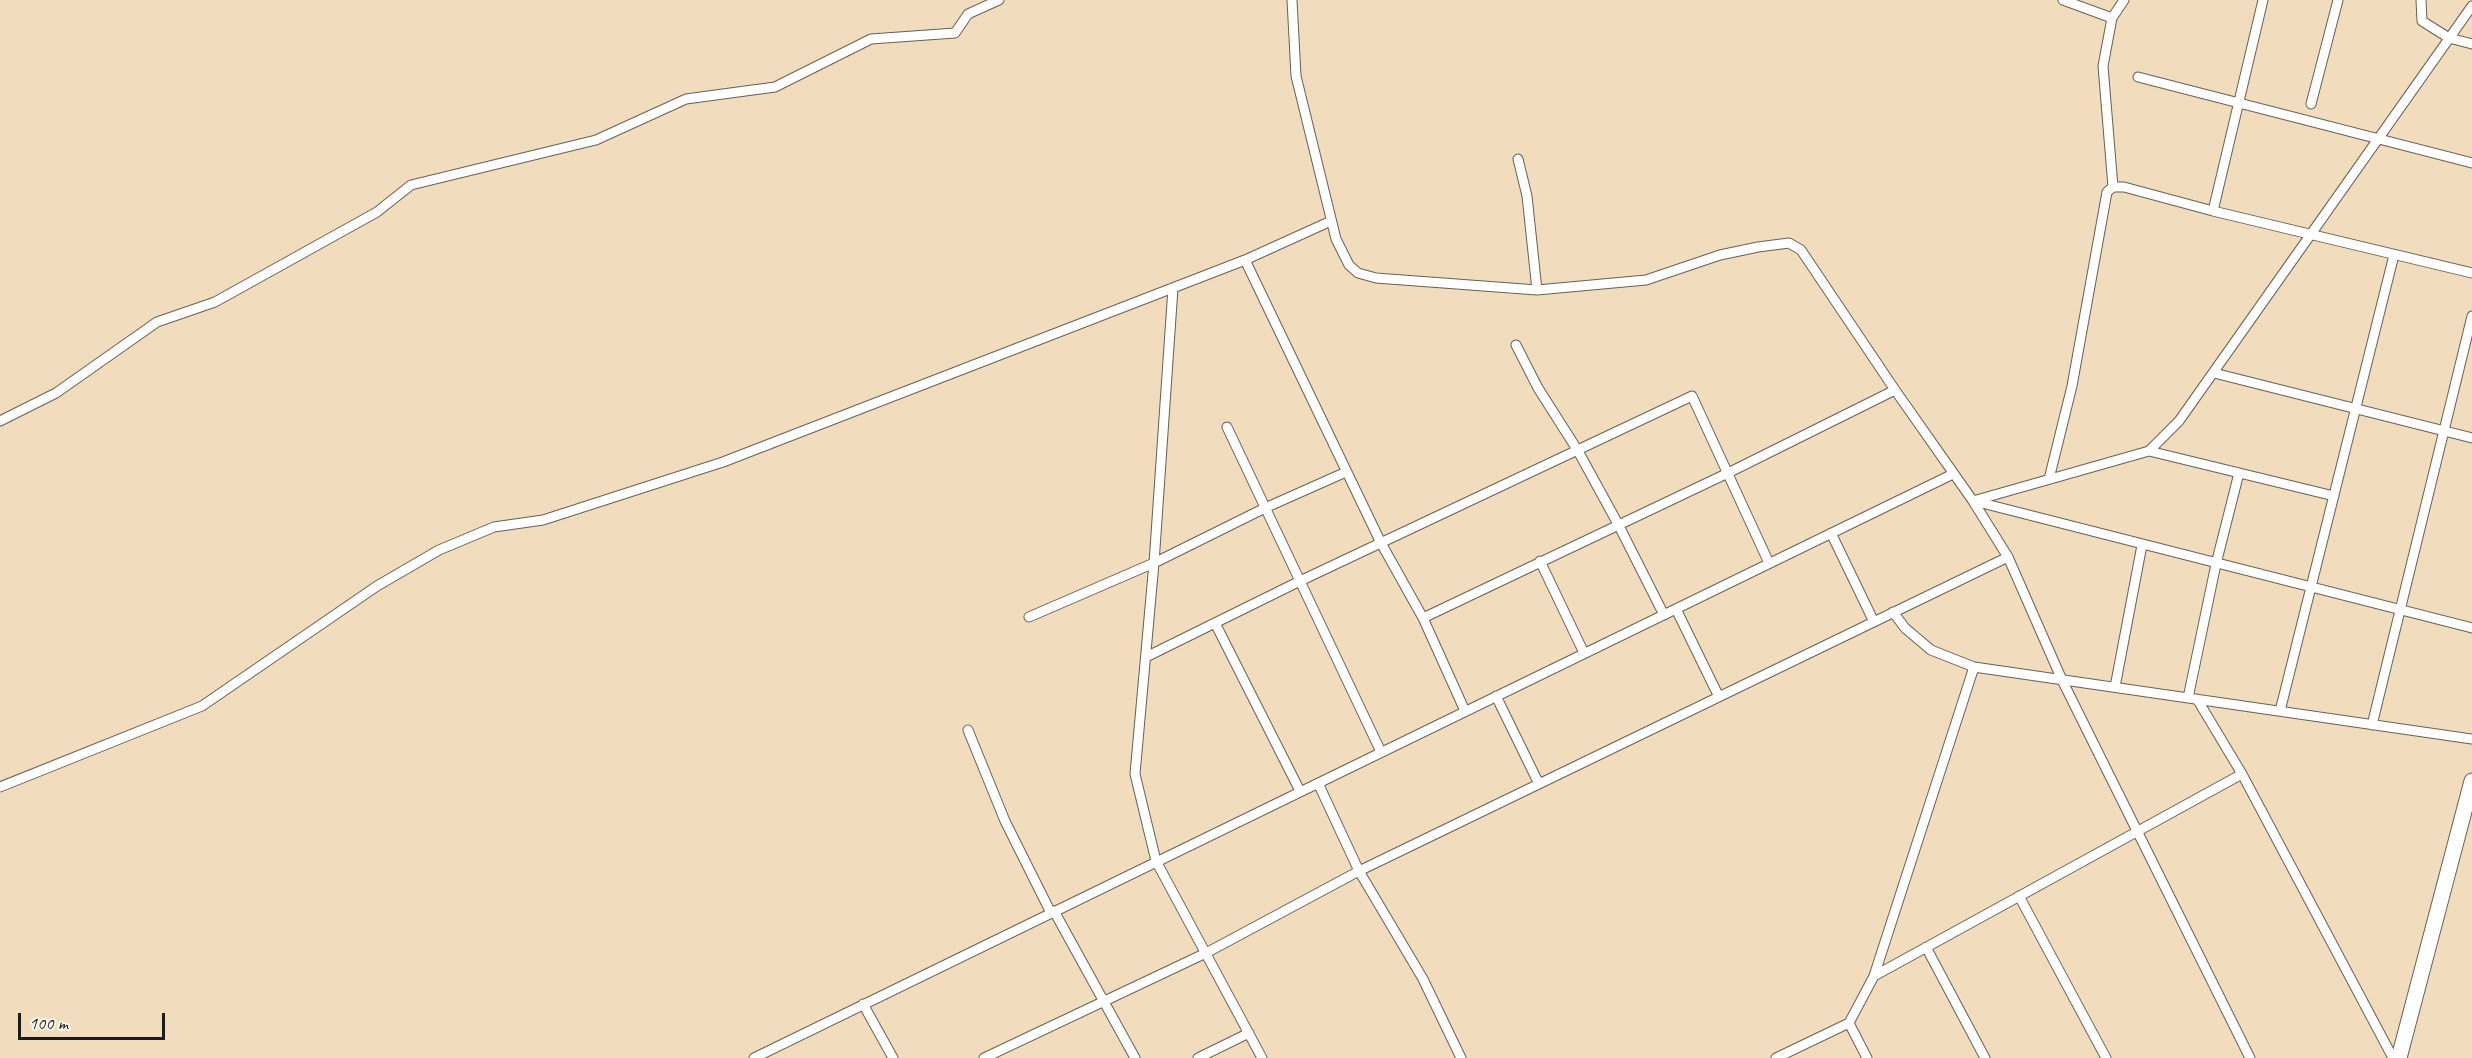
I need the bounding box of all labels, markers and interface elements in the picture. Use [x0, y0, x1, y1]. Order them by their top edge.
scale bar [21, 1001, 168, 1039]
text: 100 m [29, 1012, 68, 1034]

